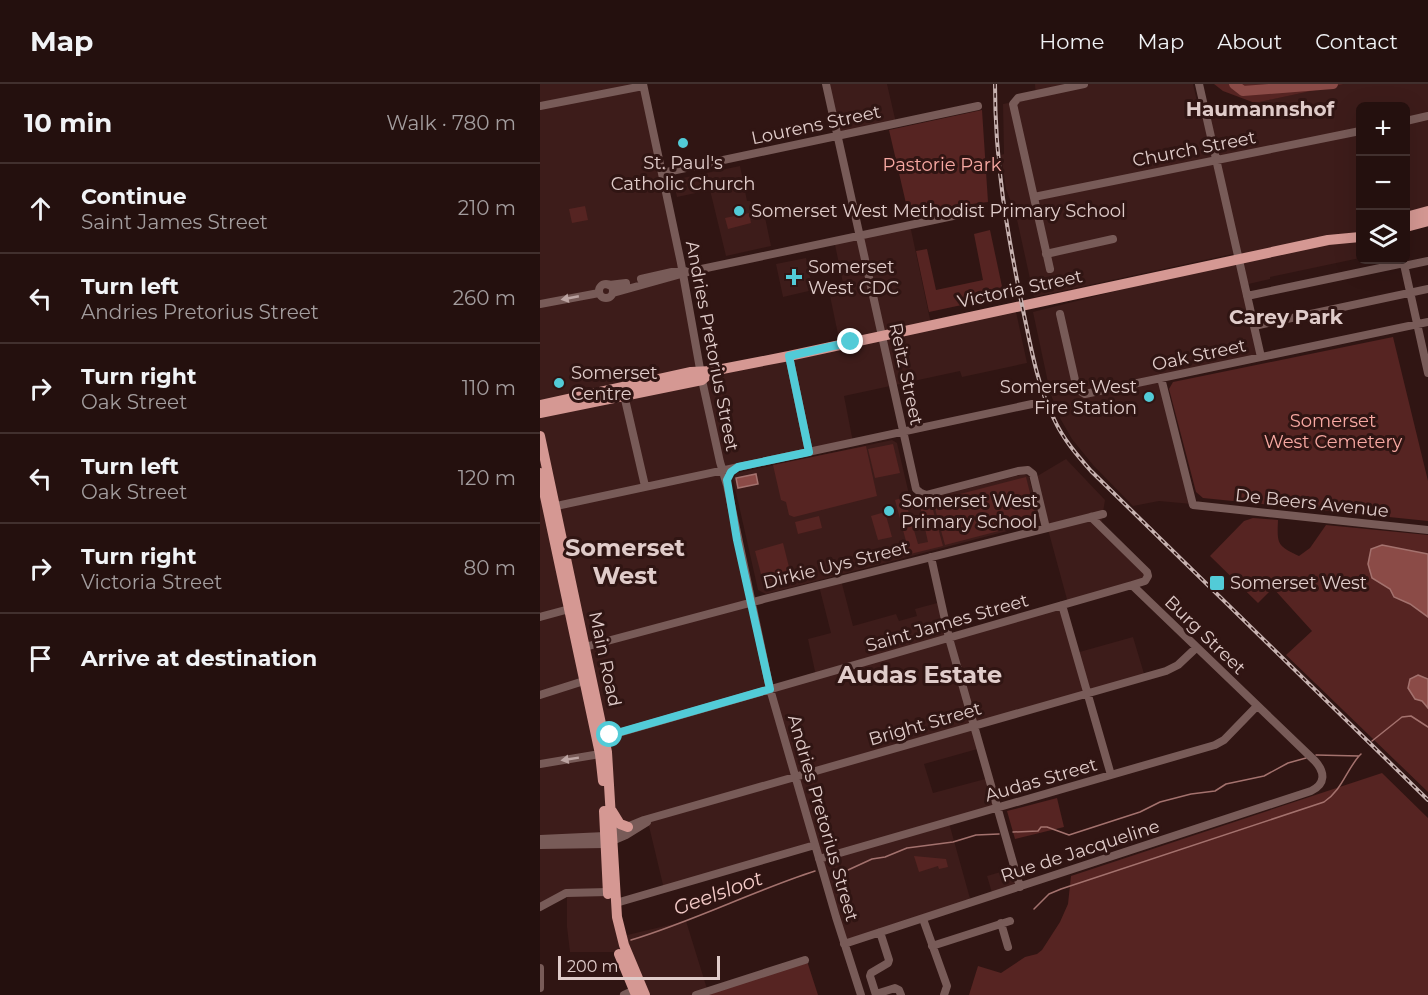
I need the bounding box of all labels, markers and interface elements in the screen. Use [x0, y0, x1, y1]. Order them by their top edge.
text: Map [30, 24, 93, 58]
text: Home [1039, 29, 1104, 54]
text: Map [1137, 29, 1184, 54]
text: About [1217, 29, 1282, 54]
text: Contact [1315, 29, 1398, 54]
district label: Haumannshof [1186, 97, 1336, 121]
street label: Lourens Street [749, 101, 883, 149]
map controls [1356, 102, 1410, 264]
button: + [1356, 102, 1410, 156]
text: 10 min [24, 107, 112, 139]
text: Walk · 780 m [386, 111, 516, 135]
street label: Church Street [1130, 126, 1258, 172]
marker: St. Paul's Catholic Church [676, 136, 690, 150]
place label: St. Paul's Catholic Church [611, 152, 755, 195]
park label: Pastorie Park [883, 154, 1002, 176]
button: − [1356, 156, 1410, 210]
text: Continue [81, 183, 187, 210]
icon: ahead [24, 192, 57, 225]
text: 210 m [458, 196, 516, 220]
place label: Somerset West Methodist Primary School [751, 200, 1126, 222]
marker: Somerset West Methodist Primary School [732, 204, 746, 218]
text: Saint James Street [81, 210, 268, 234]
button: layers [1356, 210, 1410, 264]
street label: Andries Pretorius Street [681, 239, 743, 453]
place label: Somerset West CDC [808, 256, 899, 299]
street label: Victoria Street [955, 265, 1085, 313]
marker: Somerset West CDC [785, 268, 803, 286]
text: Turn left [81, 273, 179, 300]
icon: left [24, 282, 57, 315]
text: 260 m [453, 286, 516, 310]
one-way arrow [560, 294, 579, 303]
text: Andries Pretorius Street [81, 300, 319, 324]
district label: Carey Park [1229, 305, 1344, 329]
street label: Reitz Street [884, 321, 928, 427]
route end [837, 328, 863, 354]
street label: Oak Street [1150, 334, 1248, 376]
place label: Somerset Centre [571, 362, 657, 405]
text: Turn right [81, 363, 196, 390]
icon: right [24, 372, 57, 405]
text: 110 m [462, 376, 516, 400]
marker: Somerset Centre [552, 376, 566, 390]
place label: Somerset West Fire Station [1000, 376, 1137, 419]
text: Oak Street [81, 390, 187, 414]
marker: Somerset West Fire Station [1142, 390, 1156, 404]
park label: Somerset West Cemetery [1264, 410, 1403, 453]
text: Turn left [81, 453, 179, 480]
icon: left [24, 462, 57, 495]
text: 120 m [458, 466, 516, 490]
text: Oak Street [81, 480, 187, 504]
street label: De Beers Avenue [1234, 484, 1390, 522]
place label: Somerset West Primary School [901, 490, 1038, 533]
marker: Somerset West Primary School [882, 504, 896, 518]
district label: Somerset West [565, 533, 686, 590]
street label: Dirkie Uys Street [761, 536, 911, 594]
text: Turn right [81, 543, 196, 570]
icon: right [24, 552, 57, 585]
text: 80 m [464, 556, 516, 580]
text: Victoria Street [81, 570, 222, 594]
place label: Somerset West [1230, 572, 1367, 594]
marker: Somerset West [1208, 574, 1226, 592]
street label: Saint James Street [863, 589, 1031, 657]
street label: Burg Street [1160, 591, 1250, 679]
street label: Main Road [584, 609, 626, 709]
icon: arrive [24, 642, 57, 675]
text: Arrive at destination [81, 645, 317, 672]
district label: Audas Estate [837, 660, 1002, 689]
street label: Bright Street [866, 697, 984, 751]
street label: Andries Pretorius Street [783, 712, 863, 924]
route start [596, 721, 622, 747]
street label: Audas Street [982, 753, 1100, 807]
one-way arrow [560, 755, 579, 764]
street label: Rue de Jacqueline [998, 815, 1162, 887]
water label: Geelsloot [670, 866, 766, 920]
scale bar [558, 953, 720, 980]
text: 200 m [567, 957, 618, 976]

